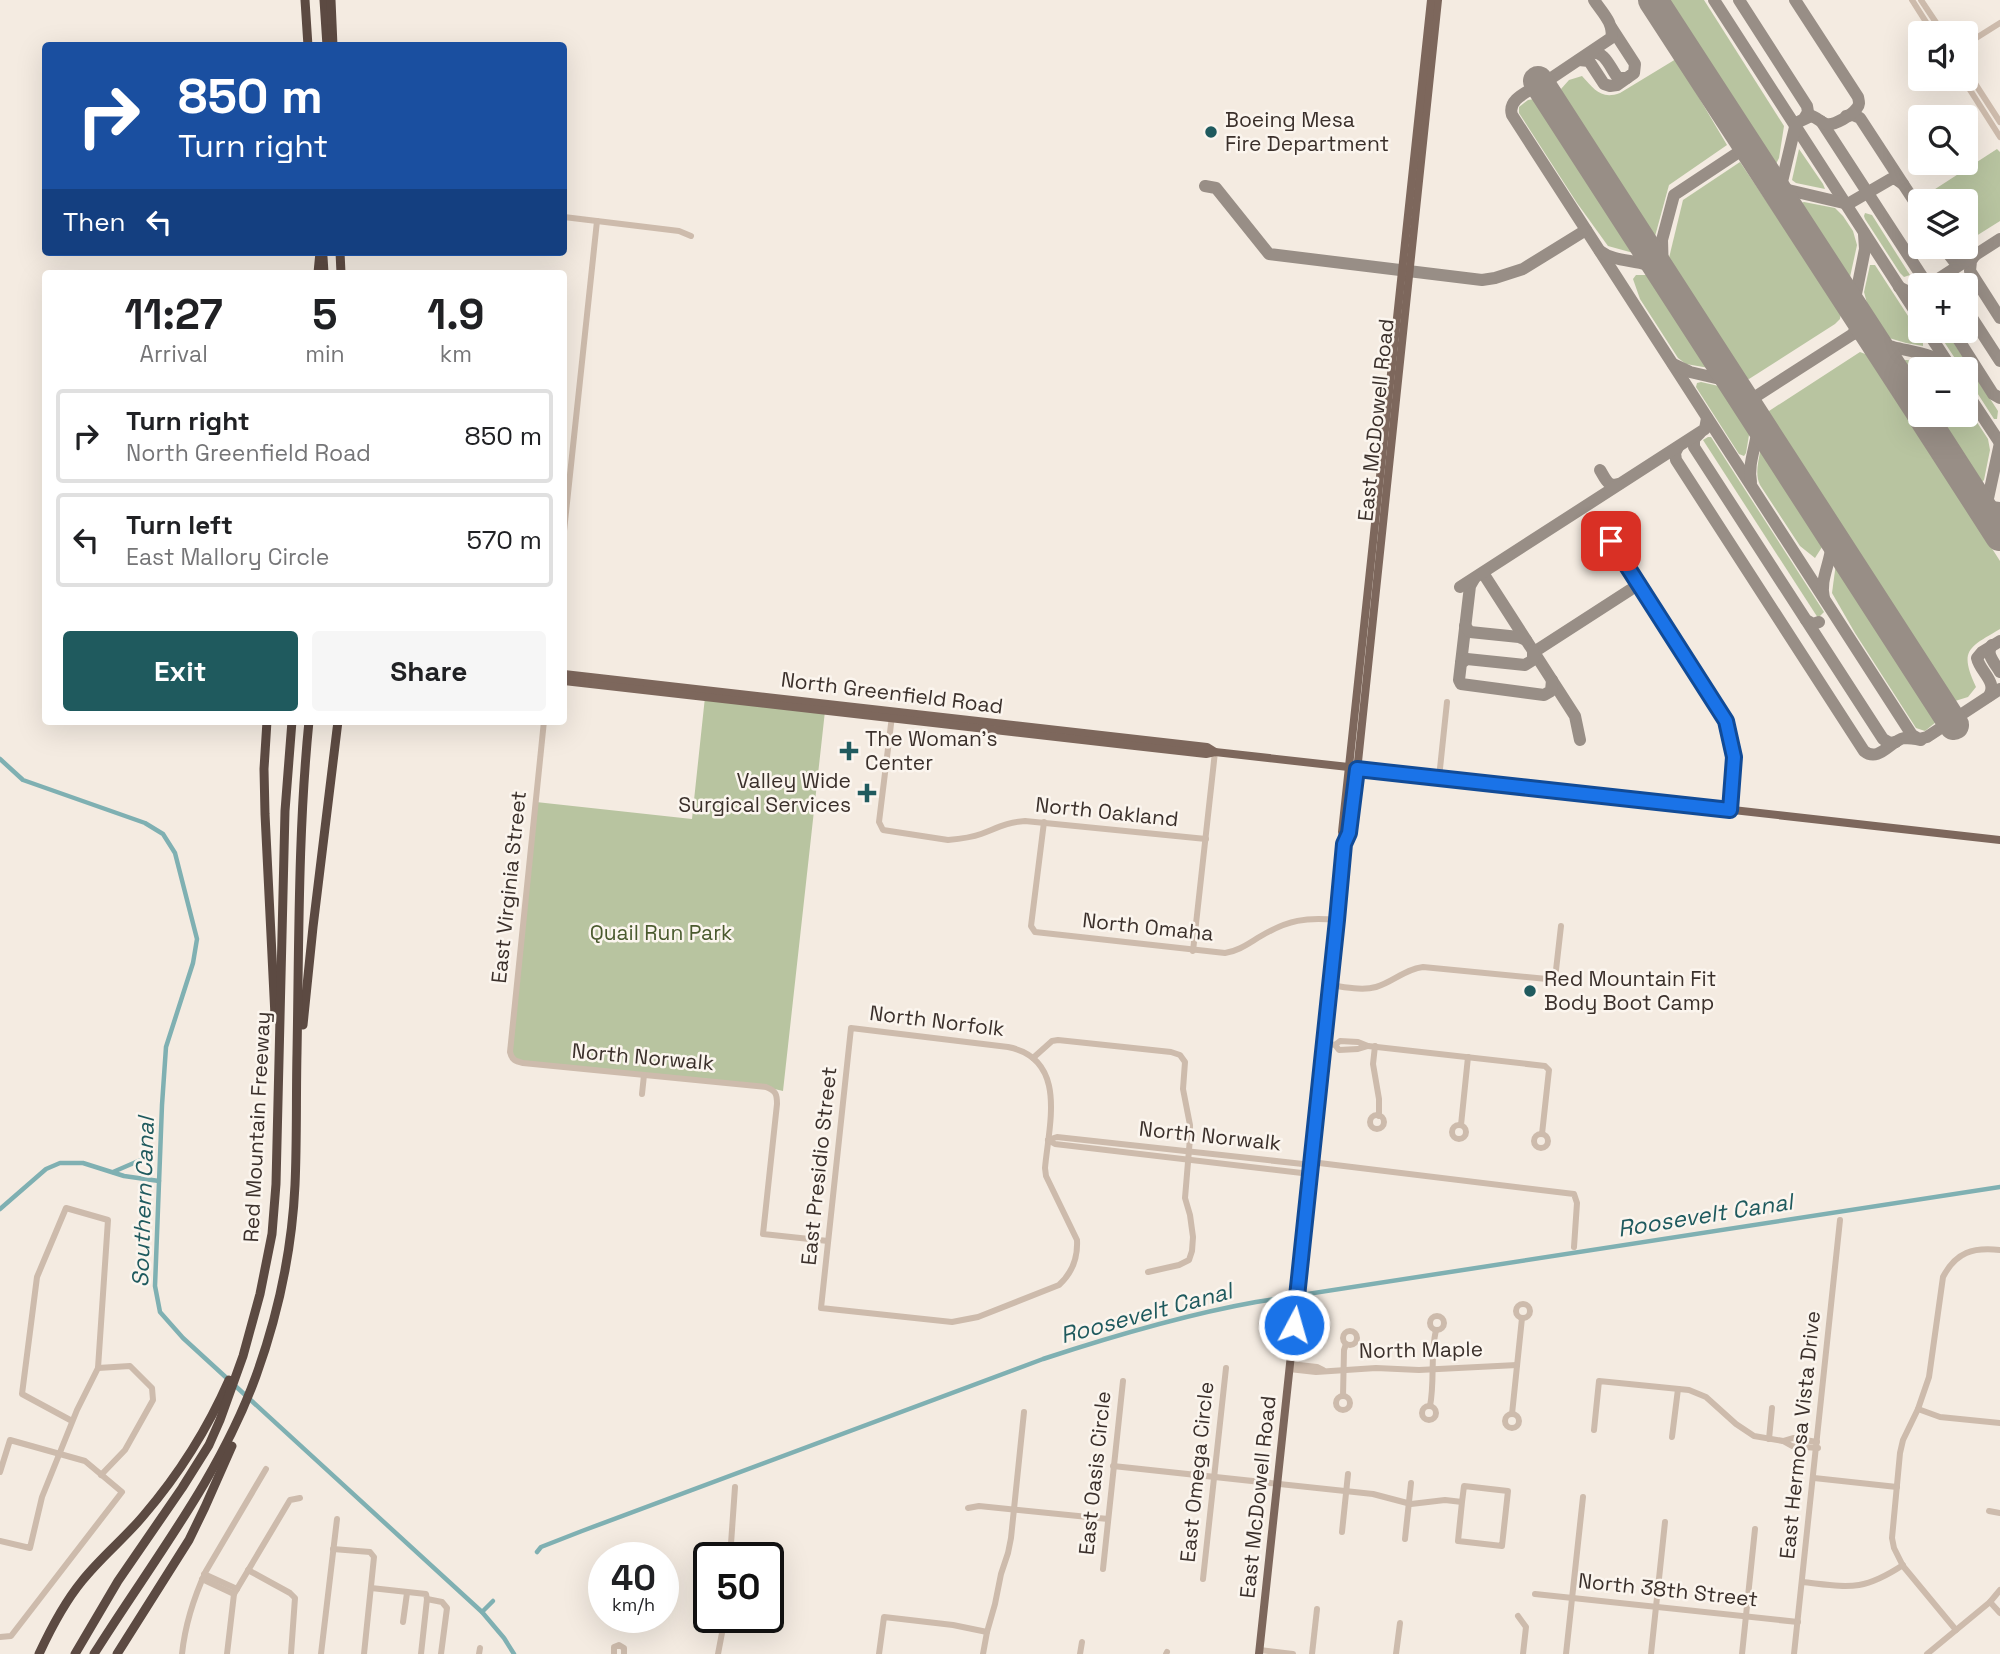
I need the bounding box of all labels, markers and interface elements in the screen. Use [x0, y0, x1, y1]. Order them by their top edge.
map controls [1908, 21, 1978, 427]
button: sound [1908, 21, 1978, 91]
text: 850 m [178, 65, 323, 127]
icon: right [63, 70, 154, 161]
button: search [1908, 105, 1978, 175]
place label: Boeing Mesa Fire Department [1225, 106, 1389, 157]
marker: Boeing Mesa Fire Department [1203, 124, 1219, 140]
text: Turn right [178, 126, 328, 166]
button: layers [1908, 189, 1978, 259]
icon: left [140, 203, 178, 241]
text: Then [63, 205, 126, 239]
button: + [1908, 273, 1978, 343]
text: 11:27 [124, 288, 223, 341]
text: 5 [312, 288, 338, 341]
text: 1.9 [427, 288, 485, 341]
street label: East McDowell Road [1351, 317, 1400, 523]
text: Arrival [139, 339, 208, 369]
text: min [305, 339, 345, 369]
text: km [440, 339, 472, 369]
button: − [1908, 357, 1978, 427]
text: Turn right [126, 404, 250, 438]
icon: right [67, 417, 105, 455]
text: 850 m [465, 419, 542, 453]
text: North Greenfield Road [126, 438, 371, 468]
text: Turn left [126, 508, 233, 542]
pin [1581, 511, 1641, 571]
icon: left [67, 521, 105, 559]
icon: arrive [1592, 522, 1630, 560]
text: 570 m [467, 523, 542, 557]
text: East Mallory Circle [126, 542, 329, 572]
button: Exit [63, 631, 298, 711]
button: Share [312, 631, 546, 711]
street label: North Greenfield Road [779, 665, 1005, 720]
place label: The Woman's Center [865, 725, 998, 776]
marker: The Woman's Center [839, 741, 859, 761]
place label: Valley Wide Surgical Services [678, 767, 851, 818]
marker: Valley Wide Surgical Services [857, 783, 877, 803]
street label: East Virginia Street [485, 789, 532, 985]
street label: North Oakland [1034, 791, 1180, 832]
street label: North Omaha [1081, 906, 1215, 947]
park label: Quail Run Park [590, 919, 732, 946]
place label: Red Mountain Fit Body Boot Camp [1544, 965, 1716, 1016]
marker: Red Mountain Fit Body Boot Camp [1522, 983, 1538, 999]
street label: North Norfolk [868, 999, 1006, 1042]
street label: Red Mountain Freeway [237, 1011, 276, 1243]
street label: North Norwalk [571, 1037, 715, 1076]
street label: East Presidio Street [795, 1065, 842, 1267]
water label: Southern Canal [125, 1114, 161, 1288]
street label: North Norwalk [1138, 1115, 1282, 1156]
water label: Roosevelt Canal [1615, 1186, 1797, 1244]
water label: Roosevelt Canal [1057, 1275, 1238, 1350]
position arrow [1257, 1288, 1331, 1362]
street label: East Hermosa Vista Drive [1773, 1310, 1826, 1560]
street label: North Maple [1359, 1335, 1483, 1364]
street label: East Omega Circle [1174, 1380, 1219, 1564]
street label: East Oasis Circle [1072, 1390, 1117, 1556]
street label: East McDowell Road [1233, 1394, 1282, 1600]
speed limit sign: 50 [693, 1542, 784, 1633]
text: 40 [611, 1556, 656, 1600]
street label: North 38th Street [1577, 1567, 1759, 1612]
text: km/h [612, 1593, 655, 1616]

